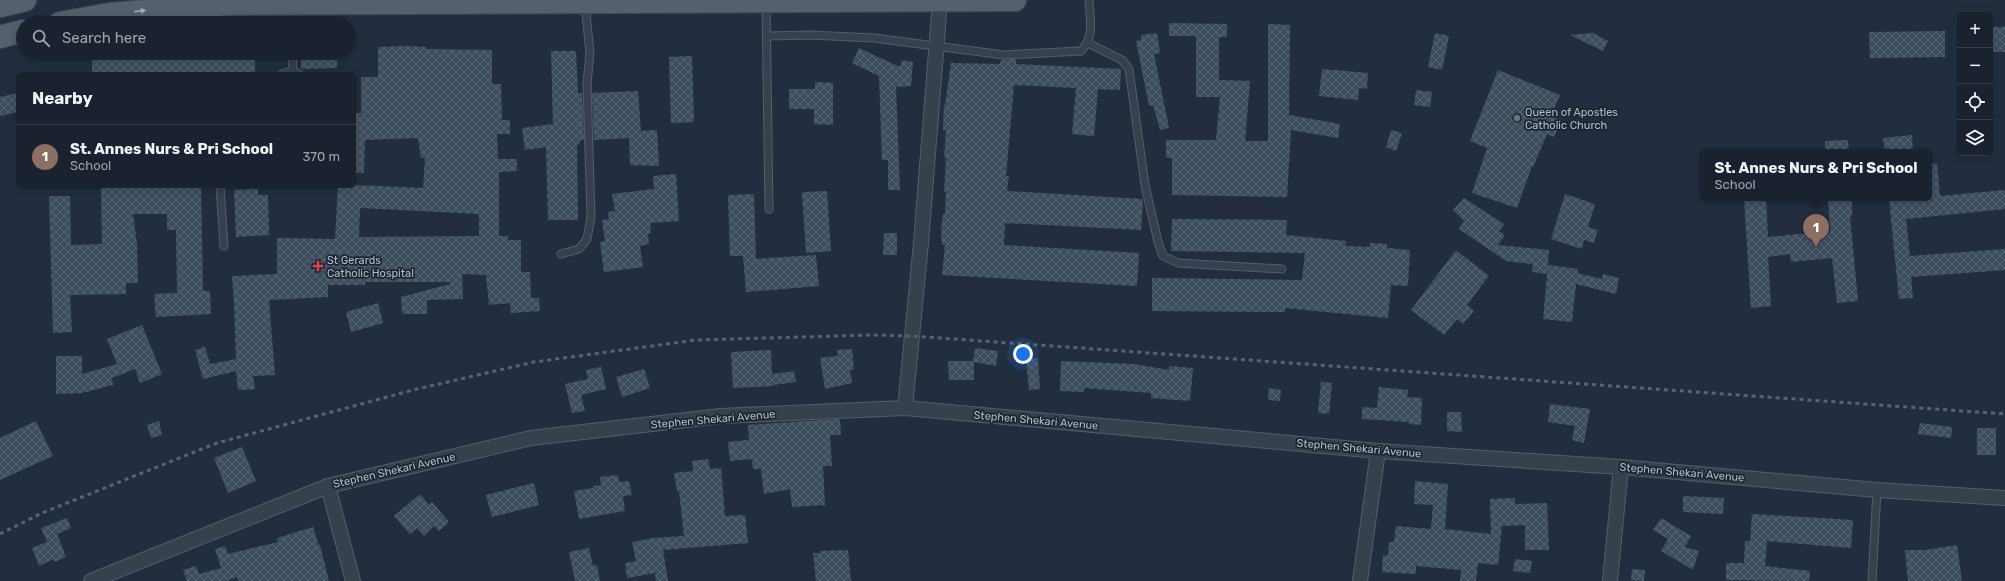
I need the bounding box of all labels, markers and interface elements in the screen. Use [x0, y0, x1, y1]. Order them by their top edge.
one-way arrow [134, 8, 146, 14]
map controls [1957, 12, 1993, 156]
button: + [1957, 12, 1993, 48]
search box [16, 16, 356, 60]
icon: search [30, 27, 52, 49]
text: Search here [62, 29, 146, 47]
button: − [1957, 48, 1993, 84]
button: locate [1957, 84, 1993, 120]
text: Nearby [32, 88, 93, 108]
place label: Queen of Apostles Catholic Church [1525, 106, 1618, 132]
marker: Queen of Apostles Catholic Church [1512, 113, 1522, 123]
button: layers [1957, 120, 1993, 156]
text: St. Annes Nurs & Pri School [70, 140, 273, 158]
text: 1 [42, 149, 48, 164]
text: 370 m [303, 149, 340, 164]
popup [1700, 149, 1932, 201]
text: School [70, 158, 111, 173]
text: St. Annes Nurs & Pri School [1714, 159, 1918, 177]
text: School [1714, 177, 1756, 192]
pin: 1 [1803, 214, 1829, 247]
place label: St Gerards Catholic Hospital [327, 254, 414, 280]
marker: St Gerards Catholic Hospital [312, 260, 324, 272]
your location [1013, 344, 1033, 364]
street label: Stephen Shekari Avenue [650, 408, 776, 431]
street label: Stephen Shekari Avenue [973, 409, 1099, 432]
street label: Stephen Shekari Avenue [1296, 437, 1422, 460]
street label: Stephen Shekari Avenue [332, 450, 457, 491]
street label: Stephen Shekari Avenue [1619, 461, 1745, 484]

